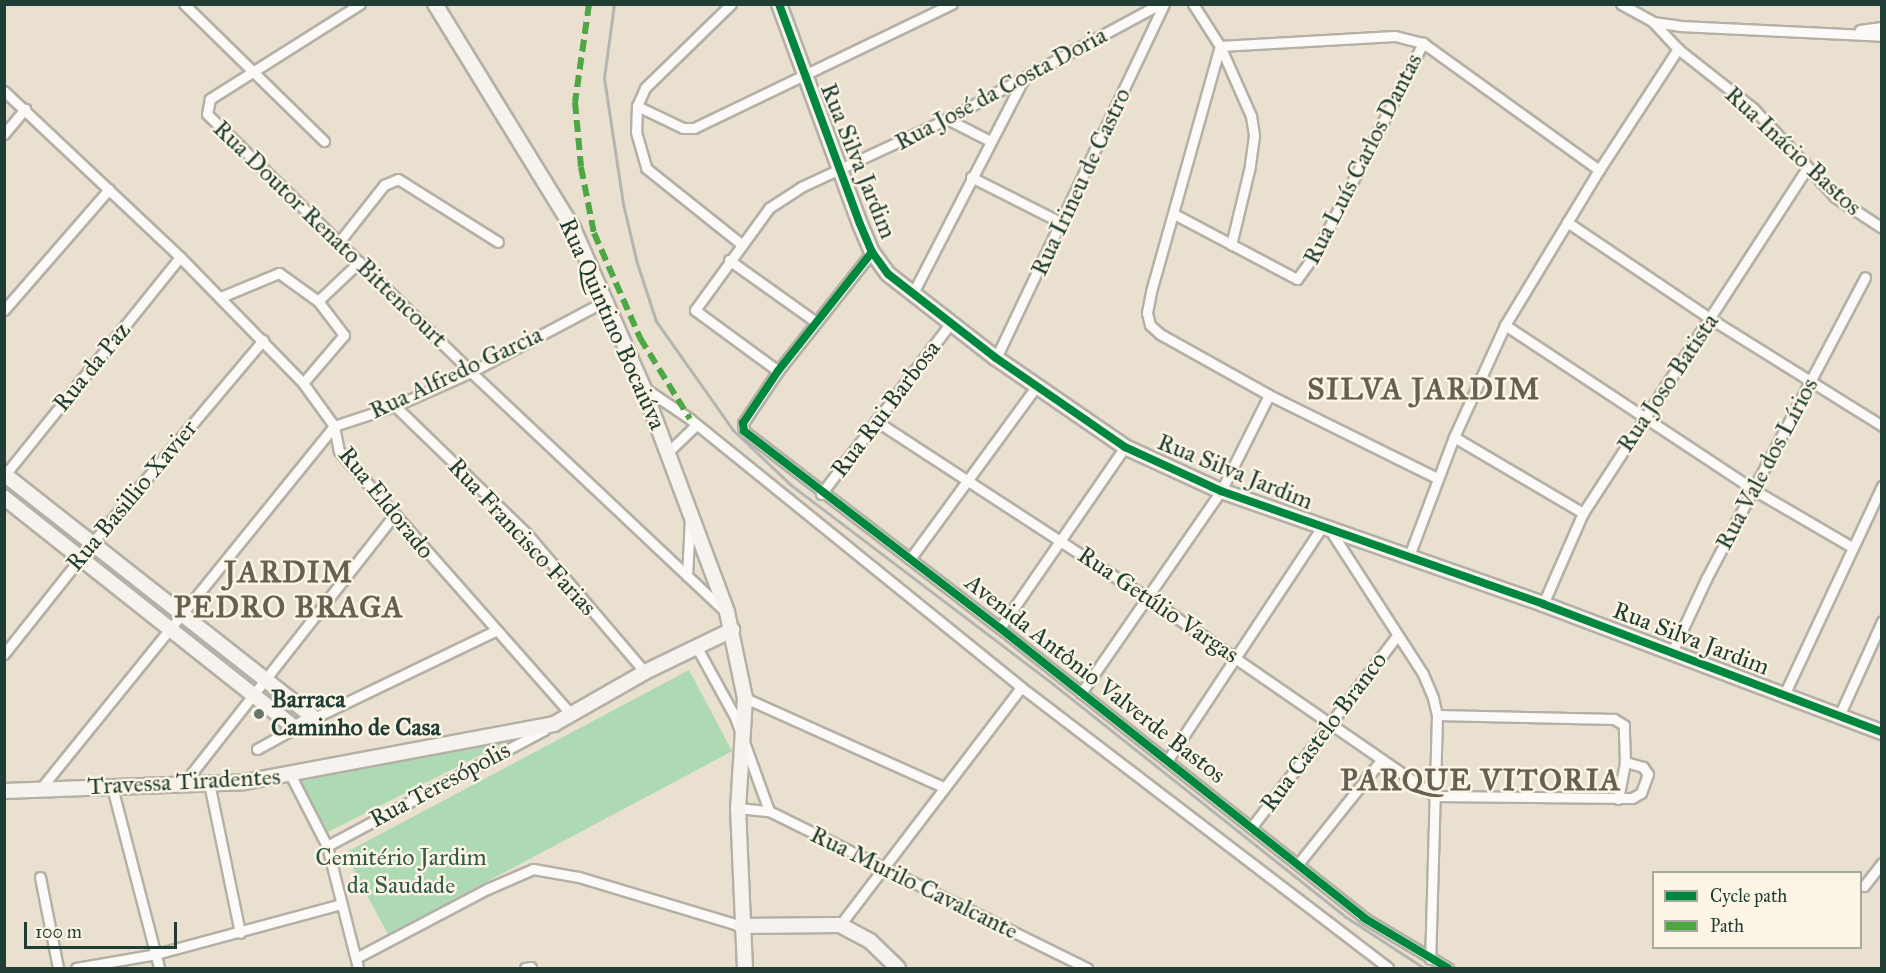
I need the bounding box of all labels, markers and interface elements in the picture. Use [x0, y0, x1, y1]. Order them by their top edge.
street label: Rua José da Costa Doria [890, 21, 1112, 157]
street label: Rua Luís Carlos Dantas [1297, 49, 1429, 269]
street label: Rua Silva Jardim [814, 79, 902, 243]
street label: Rua Inácio Bastos [1719, 80, 1867, 222]
street label: Rua Irineu de Castro [1025, 84, 1137, 280]
street label: Rua Doutor Renato Bittencourt [207, 114, 453, 354]
street label: Rua Quintino Bocaiúva [552, 214, 672, 434]
street label: Rua Joso Batista [1611, 308, 1725, 458]
street label: Rua da Paz [47, 316, 137, 418]
street label: Rua Alfredo Garcia [365, 320, 547, 426]
street label: Rua Rui Barbosa [825, 335, 947, 483]
district label: SILVA JARDIM [1307, 371, 1541, 407]
street label: Rua Vale dos Lírios [1710, 373, 1824, 555]
street label: Rua Basillio Xavier [60, 415, 204, 577]
street label: Rua Silva Jardim [1153, 428, 1317, 516]
street label: Rua Eldorado [332, 441, 440, 565]
street label: Rua Francisco Farias [442, 452, 602, 622]
street label: Rua Getúlio Vargas [1072, 540, 1244, 670]
district label: JARDIM PEDRO BRAGA [174, 554, 404, 624]
street label: Avenida Antônio Valverde Bastos [959, 568, 1231, 790]
street label: Rua Silva Jardim [1609, 596, 1773, 682]
street label: Rua Castelo Branco [1255, 646, 1393, 818]
place label: Barraca Caminho de Casa [271, 686, 441, 742]
marker: Barraca Caminho de Casa [252, 707, 266, 721]
street label: Rua Teresópolis [365, 736, 515, 834]
district label: PARQUE VITORIA [1340, 762, 1622, 798]
street label: Travessa Tiradentes [87, 763, 281, 801]
street label: Rua Murilo Cavalcante [805, 820, 1023, 946]
park label: Cemitério Jardim da Saudade [315, 844, 487, 900]
legend [1652, 871, 1862, 949]
text: Cycle path [1710, 885, 1787, 907]
scale bar [27, 910, 180, 948]
text: Path [1710, 915, 1744, 937]
text: 100 m [35, 921, 82, 943]

